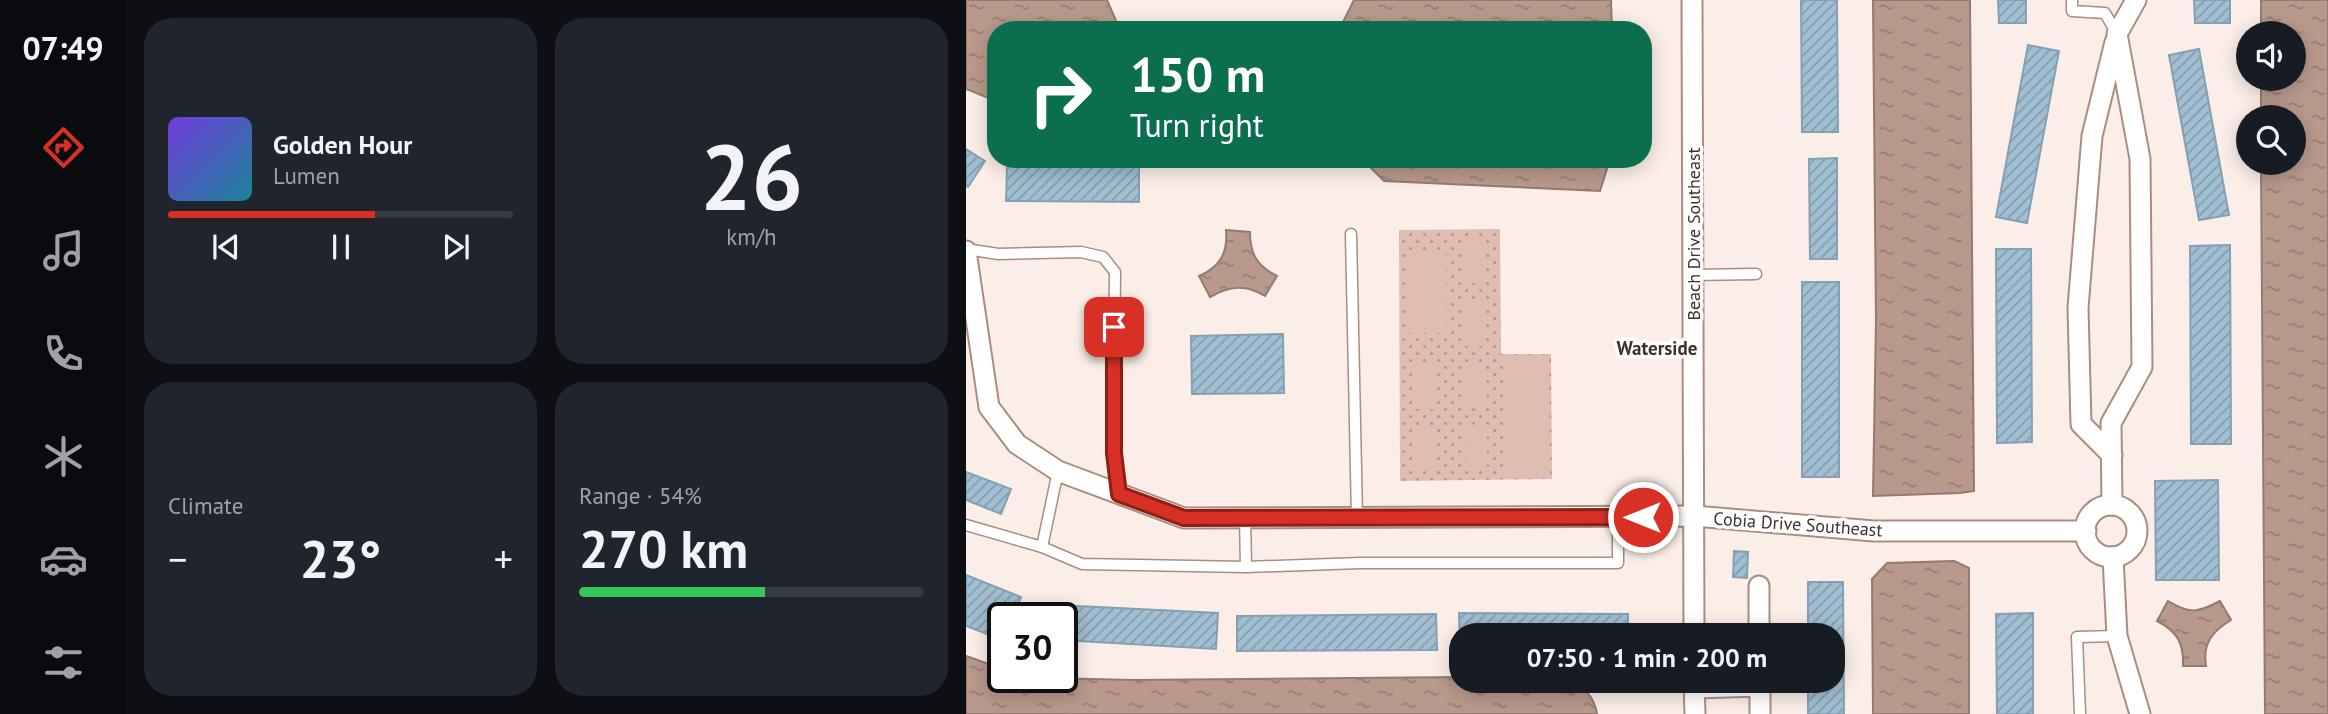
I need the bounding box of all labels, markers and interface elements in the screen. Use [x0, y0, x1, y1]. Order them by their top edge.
map controls [2236, 21, 2306, 175]
button: sound [2236, 21, 2306, 91]
text: 07:49 [22, 27, 104, 69]
text: 150 m [1130, 42, 1265, 106]
icon: right [1015, 49, 1106, 140]
text: Turn right [1130, 104, 1264, 146]
button: search [2236, 105, 2306, 175]
text: 26 [700, 117, 803, 235]
icon: directions [39, 123, 88, 172]
text: Golden Hour [273, 128, 412, 161]
street label: Beach Drive Southeast [1682, 147, 1705, 321]
text: Lumen [273, 161, 340, 190]
text: km/h [726, 222, 777, 251]
icon: music [39, 226, 88, 275]
icon: previous [207, 228, 245, 266]
icon: pause [322, 228, 360, 266]
icon: next [437, 228, 475, 266]
pin [1084, 297, 1144, 357]
icon: arrive [1095, 308, 1133, 346]
icon: phone [39, 329, 88, 378]
district label: Waterside [1617, 336, 1697, 360]
icon: climate [39, 432, 88, 481]
position arrow [1606, 480, 1680, 554]
text: Range · 54% [579, 481, 702, 510]
text: Climate [168, 491, 243, 520]
street label: Cobia Drive Southeast [1713, 507, 1883, 541]
text: 270 km [579, 515, 748, 582]
text: 23° [300, 525, 381, 592]
text: − [168, 534, 187, 583]
text: + [494, 534, 513, 583]
icon: car [39, 535, 88, 584]
speed limit sign: 30 [987, 602, 1078, 693]
icon: filters [39, 638, 88, 687]
text: 07:50 · 1 min · 200 m [1527, 641, 1767, 674]

